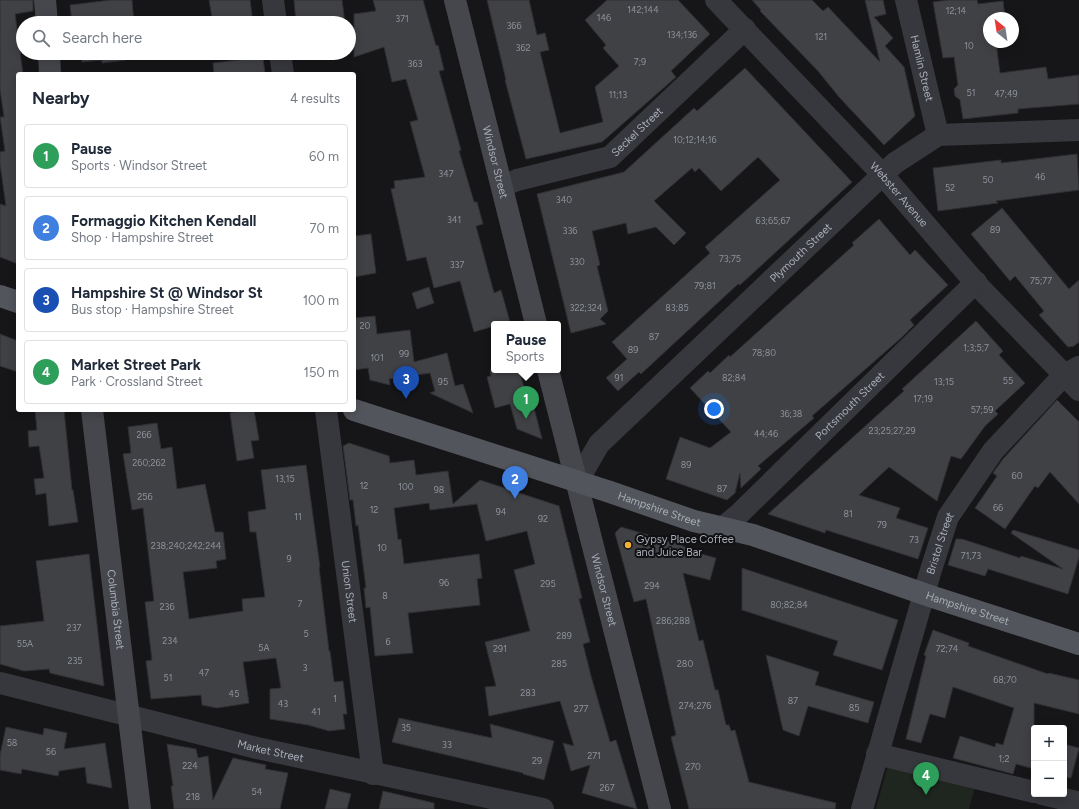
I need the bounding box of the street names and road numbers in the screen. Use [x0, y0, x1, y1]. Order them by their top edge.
street label: Hamlin Street [907, 34, 936, 103]
street label: Seckel Street [609, 105, 666, 159]
street label: Windsor Street [480, 124, 510, 200]
street label: Webster Avenue [867, 160, 930, 230]
street label: Plymouth Street [767, 221, 835, 285]
street label: Portsmouth Street [813, 369, 887, 443]
street label: Hampshire Street [616, 489, 702, 529]
street label: Bristol Street [924, 510, 957, 576]
street label: Windsor Street [588, 552, 619, 628]
street label: Union Street [338, 560, 359, 623]
street label: Columbia Street [104, 569, 127, 650]
street label: Hampshire Street [924, 589, 1011, 628]
street label: Market Street [236, 737, 305, 765]

